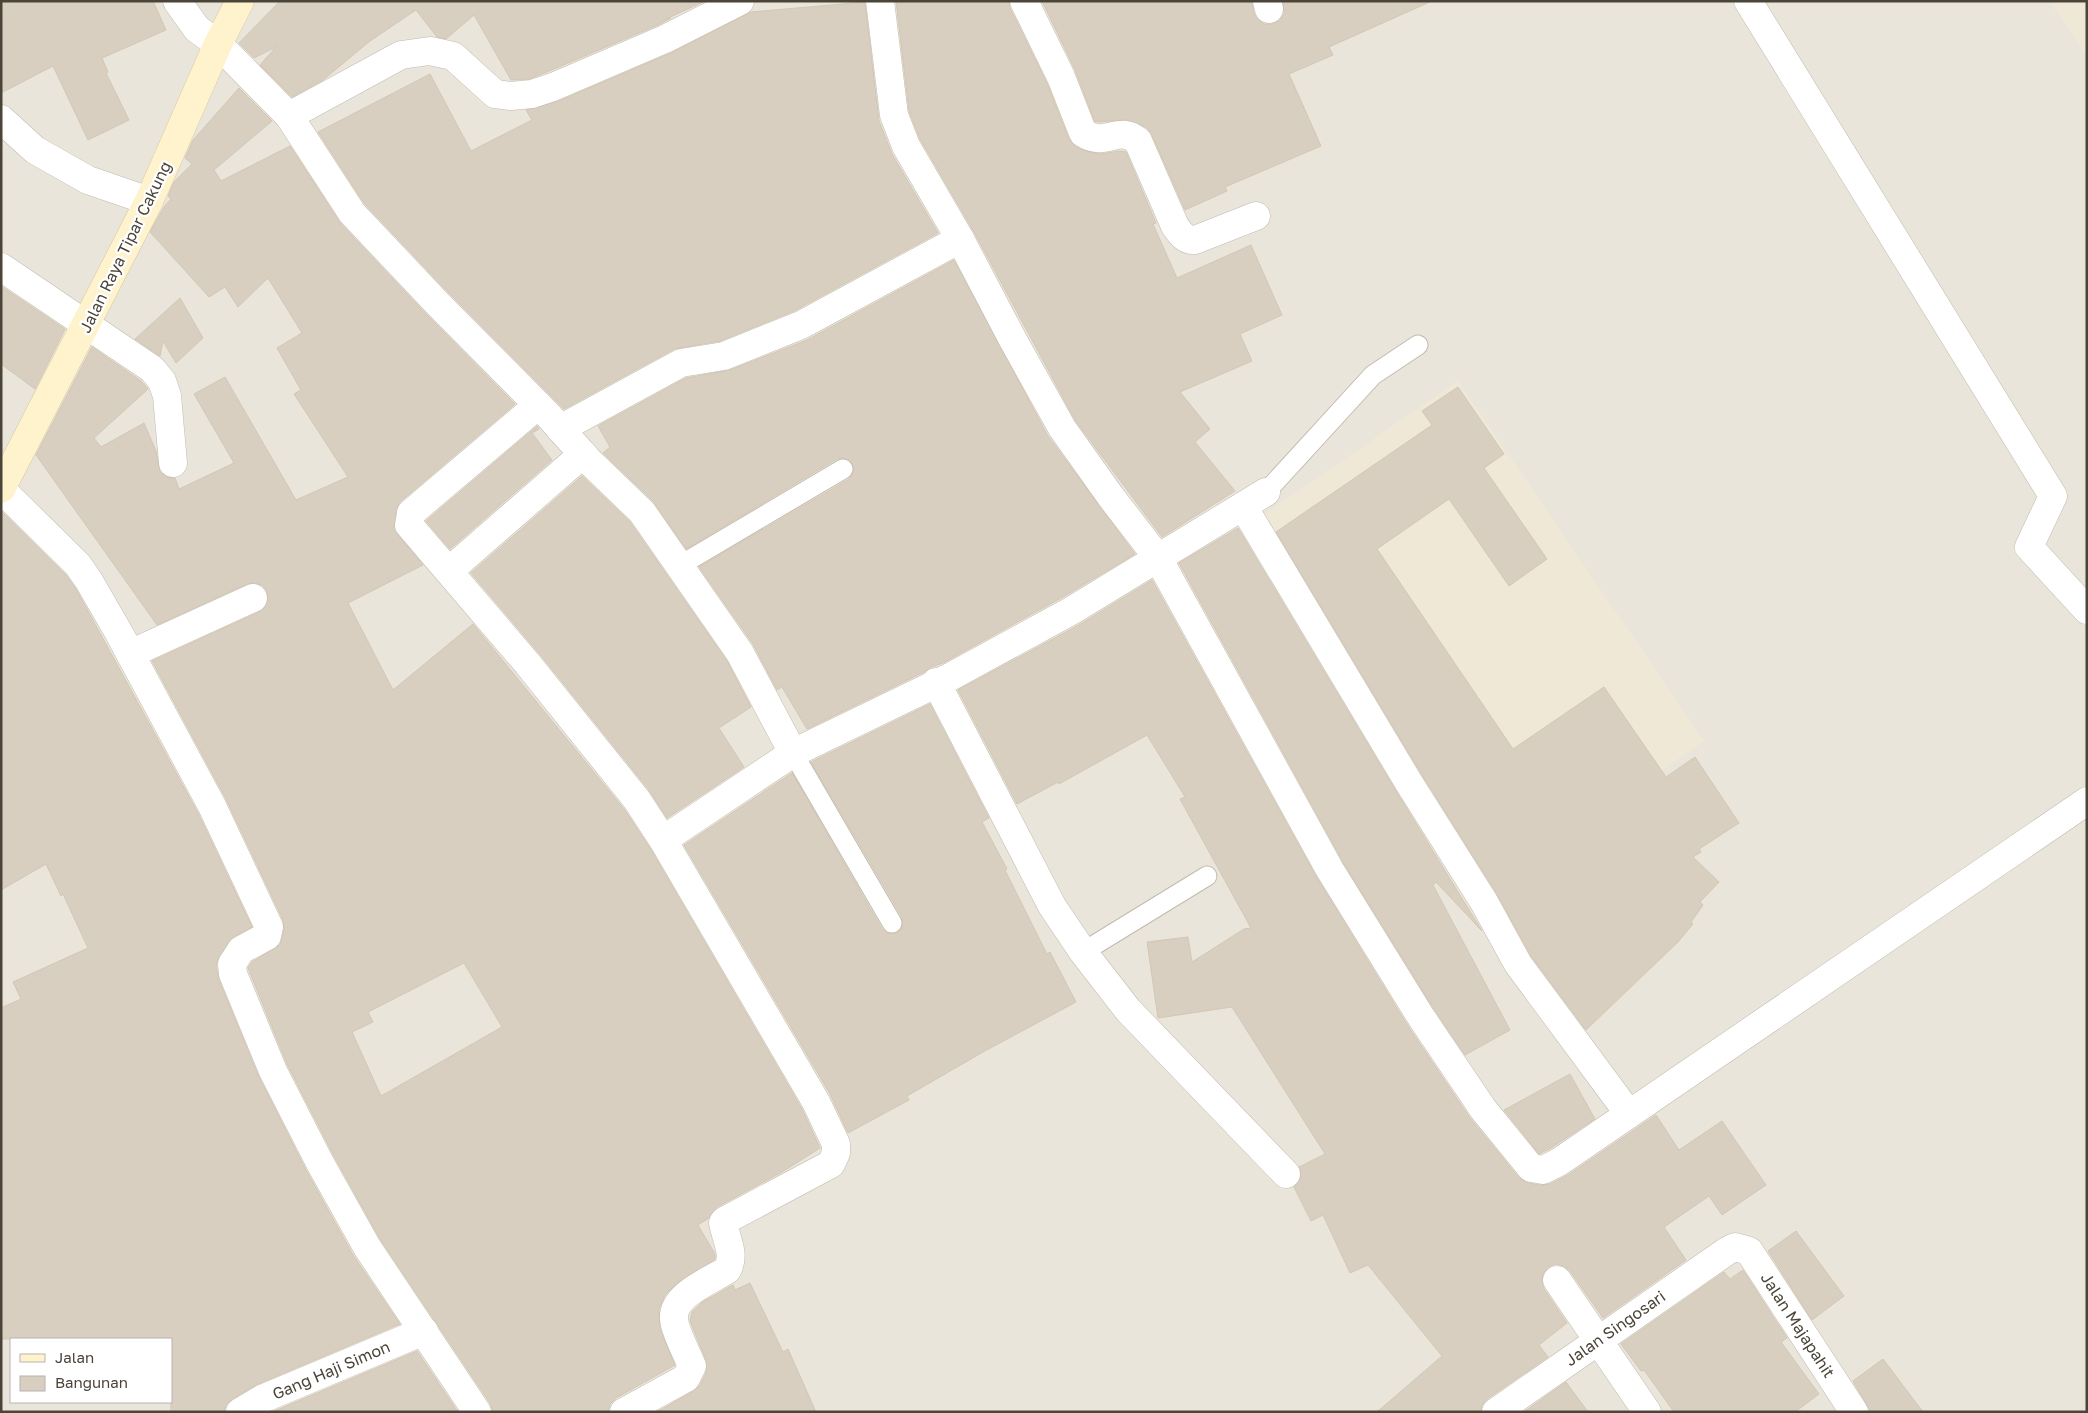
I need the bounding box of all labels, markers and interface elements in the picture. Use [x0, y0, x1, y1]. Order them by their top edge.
street label: Jalan Raya Tipar Cakung [75, 158, 175, 336]
street label: Jalan Majapahit [1757, 1269, 1839, 1381]
street label: Jalan Singosari [1561, 1286, 1669, 1370]
street label: Gang Haji Simon [269, 1336, 393, 1404]
legend [10, 1338, 172, 1403]
text: Jalan [55, 1348, 94, 1366]
text: Bangunan [55, 1373, 128, 1391]

